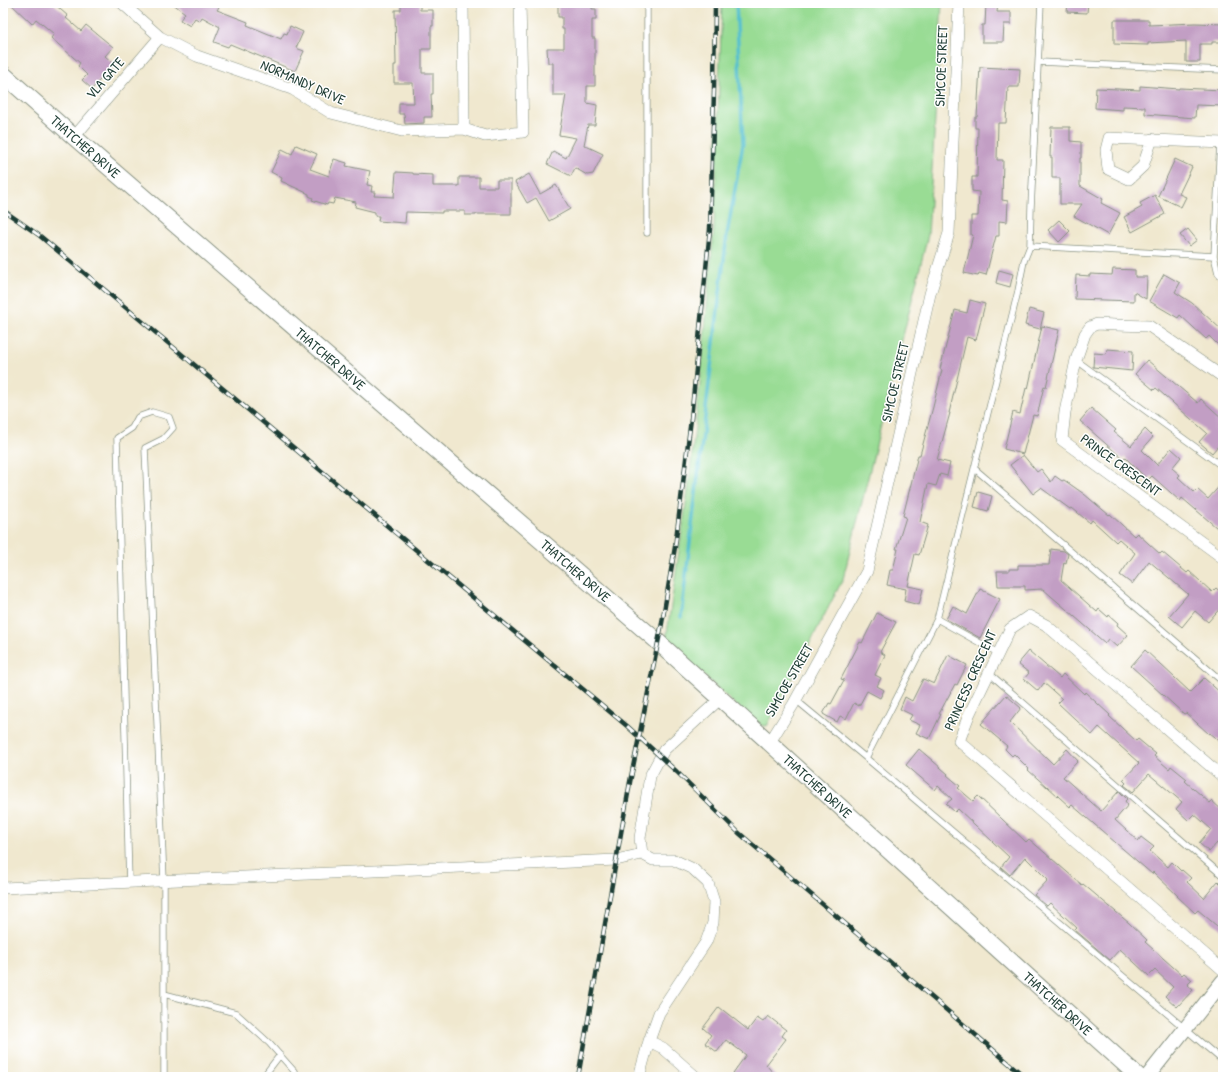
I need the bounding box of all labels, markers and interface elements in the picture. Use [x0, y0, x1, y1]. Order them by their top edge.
street label: SIMCOE STREET [930, 25, 951, 107]
street label: VLA GATE [81, 53, 128, 103]
street label: NORMANDY DRIVE [258, 54, 348, 109]
street label: THATCHER DRIVE [47, 111, 125, 182]
street label: THATCHER DRIVE [292, 323, 370, 394]
street label: SIMCOE STREET [876, 340, 913, 424]
street label: PRINCE CRESCENT [1077, 429, 1166, 501]
street label: THATCHER DRIVE [537, 535, 615, 606]
street label: PRINCESS CRESCENT [939, 626, 1000, 733]
street label: SIMCOE STREET [760, 639, 817, 720]
street label: THATCHER DRIVE [779, 750, 856, 822]
street label: THATCHER DRIVE [1019, 967, 1097, 1039]

